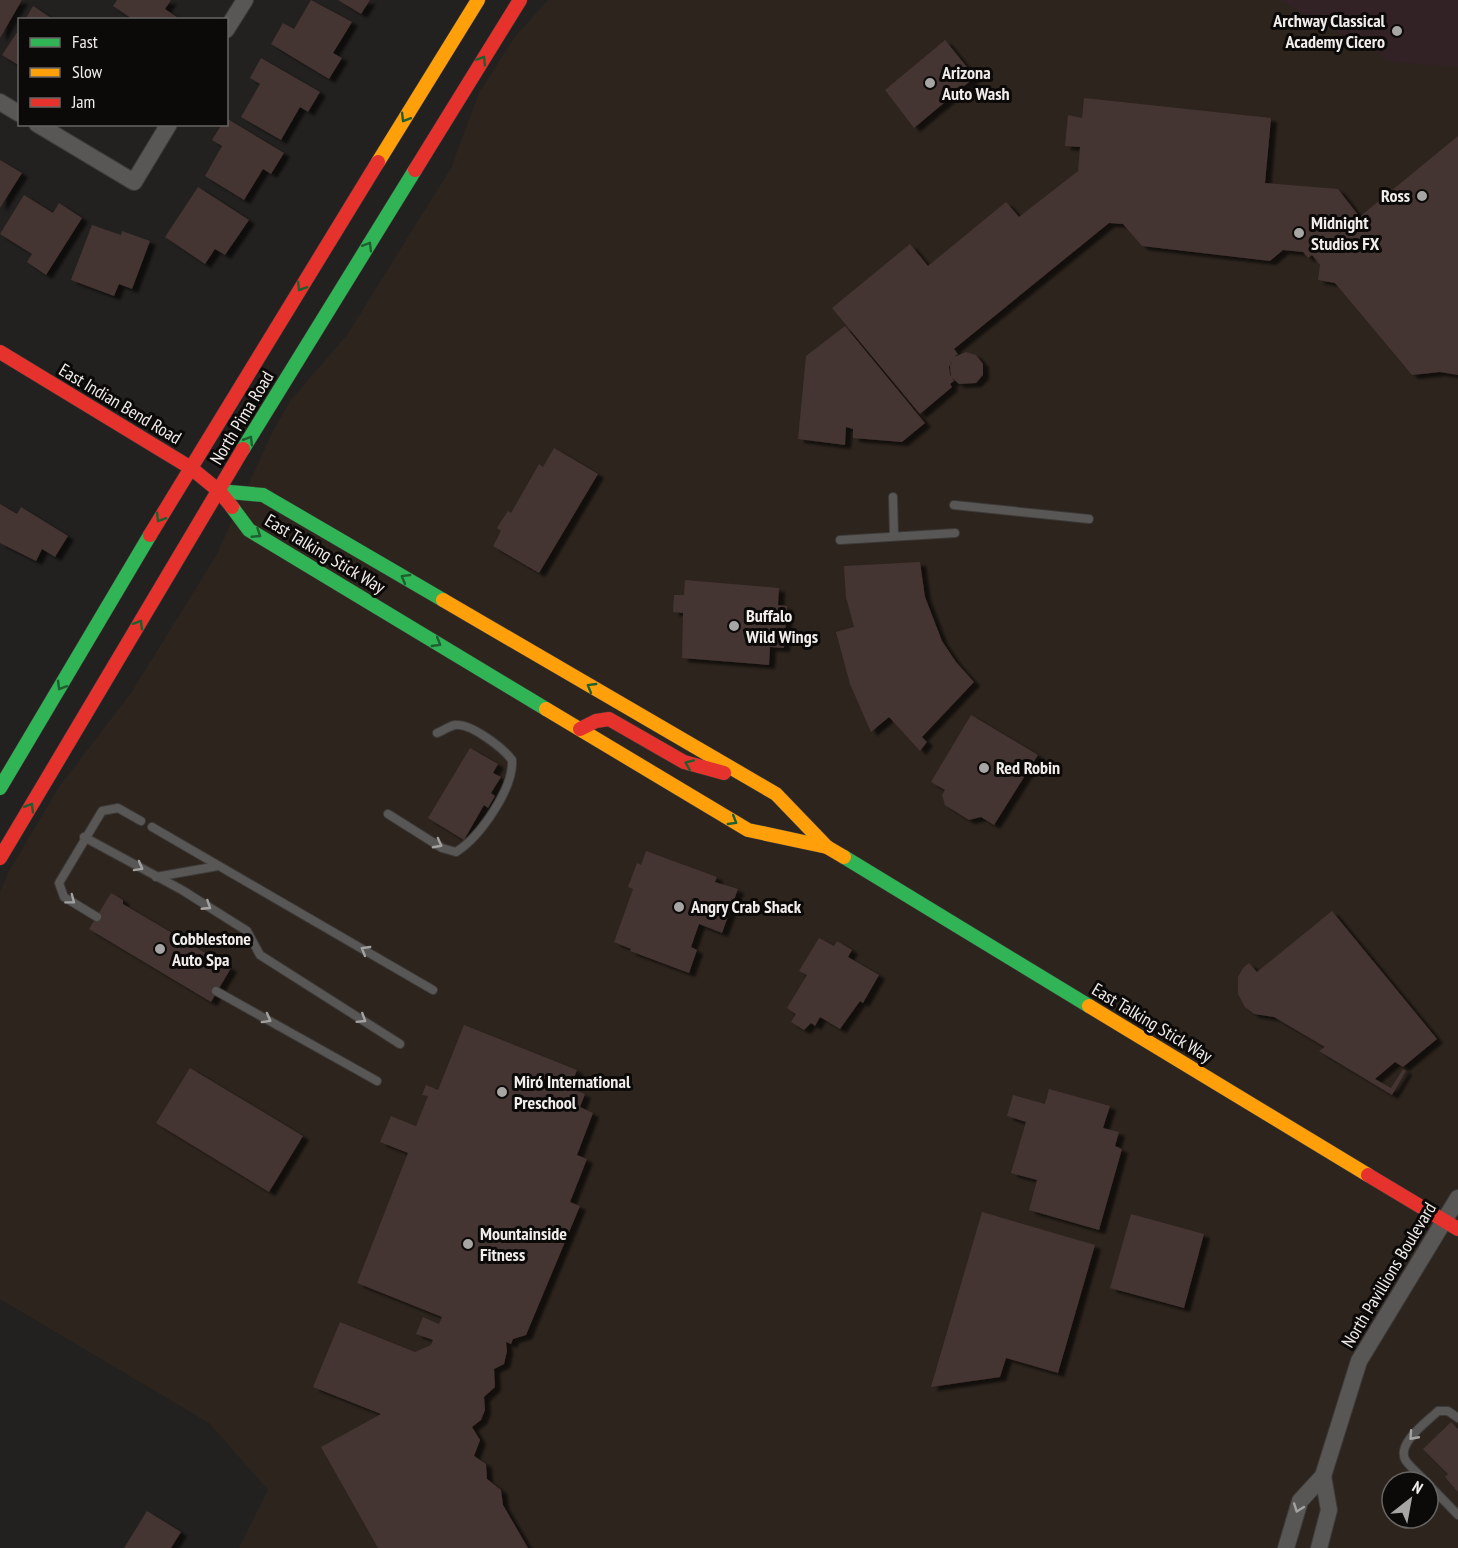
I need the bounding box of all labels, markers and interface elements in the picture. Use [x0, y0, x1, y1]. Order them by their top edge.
place label: Archway Classical Academy Cicero [1272, 9, 1386, 53]
legend [18, 18, 228, 126]
marker: Archway Classical Academy Cicero [1390, 24, 1404, 38]
text: Fast [72, 30, 98, 53]
one-way arrow [475, 56, 487, 66]
text: Slow [72, 60, 103, 83]
place label: Arizona Auto Wash [941, 61, 1010, 105]
marker: Arizona Auto Wash [923, 76, 937, 90]
text: Jam [71, 90, 95, 113]
one-way arrow [401, 112, 413, 122]
place label: Ross [1381, 184, 1410, 207]
marker: Ross [1415, 189, 1429, 203]
place label: Midnight Studios FX [1311, 211, 1380, 255]
marker: Midnight Studios FX [1292, 226, 1306, 240]
one-way arrow [361, 242, 372, 253]
one-way arrow [298, 281, 309, 292]
street label: East Indian Bend Road [55, 358, 186, 449]
street label: North Pima Road [205, 367, 278, 469]
one-way arrow [242, 436, 253, 446]
street label: East Talking Stick Way [261, 509, 390, 599]
one-way arrow [156, 512, 168, 522]
one-way arrow [250, 527, 261, 538]
one-way arrow [401, 574, 411, 585]
place label: Buffalo Wild Wings [745, 604, 818, 648]
marker: Buffalo Wild Wings [727, 619, 741, 633]
one-way arrow [132, 620, 144, 630]
one-way arrow [431, 636, 441, 648]
one-way arrow [56, 680, 68, 690]
one-way arrow [587, 683, 598, 694]
place label: Red Robin [996, 756, 1060, 779]
one-way arrow [684, 759, 695, 771]
marker: Red Robin [977, 761, 991, 775]
one-way arrow [23, 803, 34, 813]
one-way arrow [727, 814, 737, 826]
one-way arrow [432, 837, 442, 848]
one-way arrow [132, 860, 143, 871]
one-way arrow [64, 893, 75, 904]
place label: Angry Crab Shack [690, 895, 802, 918]
one-way arrow [201, 898, 211, 910]
marker: Angry Crab Shack [672, 900, 686, 914]
place label: Cobblestone Auto Spa [171, 927, 251, 971]
marker: Cobblestone Auto Spa [153, 942, 167, 956]
one-way arrow [361, 946, 371, 958]
street label: East Talking Stick Way [1088, 978, 1217, 1068]
one-way arrow [261, 1012, 271, 1024]
one-way arrow [356, 1012, 366, 1024]
place label: Miró International Preschool [514, 1070, 631, 1114]
marker: Miró International Preschool [495, 1085, 509, 1099]
street label: North Pavillions Boulevard [1336, 1198, 1441, 1352]
place label: Mountainside Fitness [480, 1222, 567, 1266]
marker: Mountainside Fitness [461, 1237, 475, 1251]
one-way arrow [1409, 1430, 1420, 1440]
north arrow [1380, 1470, 1440, 1530]
text: N [1409, 1476, 1427, 1498]
one-way arrow [1292, 1503, 1305, 1513]

